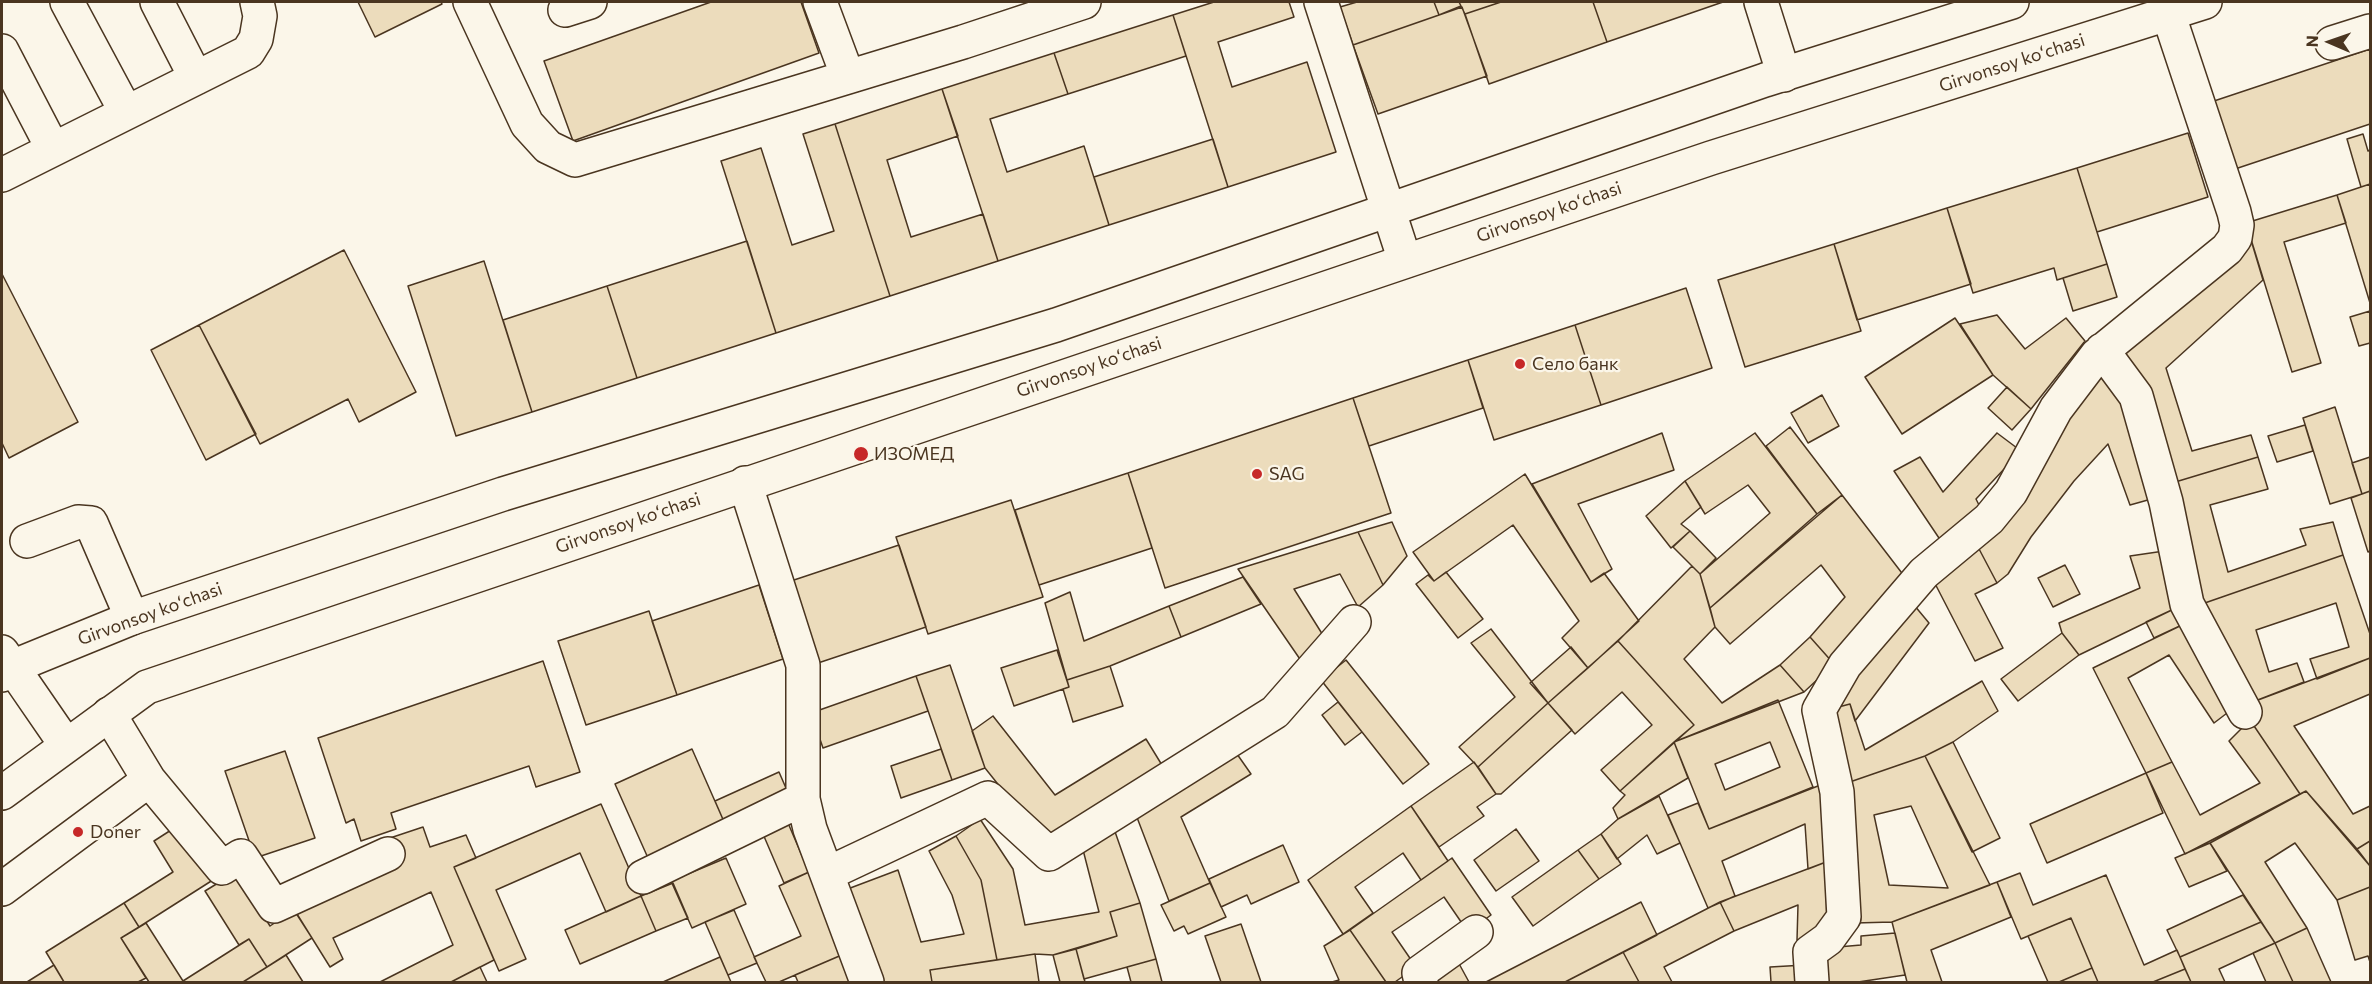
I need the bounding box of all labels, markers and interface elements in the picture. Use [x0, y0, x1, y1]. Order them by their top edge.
north arrow [2300, 12, 2360, 72]
street label: Girvonsoy koʻchasi [1936, 29, 2088, 97]
text: N [2302, 35, 2321, 48]
street label: Girvonsoy koʻchasi [1474, 177, 1624, 247]
street label: Girvonsoy koʻchasi [1014, 332, 1164, 402]
place label: Село банк [1532, 353, 1619, 375]
marker: Село банк [1513, 357, 1527, 371]
place label: ИЗОМЕД [874, 443, 954, 465]
marker: ИЗОМЕД [852, 445, 870, 463]
place label: SAG [1269, 463, 1305, 485]
marker: SAG [1250, 467, 1264, 481]
street label: Girvonsoy koʻchasi [553, 488, 703, 558]
street label: Girvonsoy koʻchasi [75, 578, 225, 650]
place label: Doner [90, 821, 141, 843]
marker: Doner [71, 825, 85, 839]

